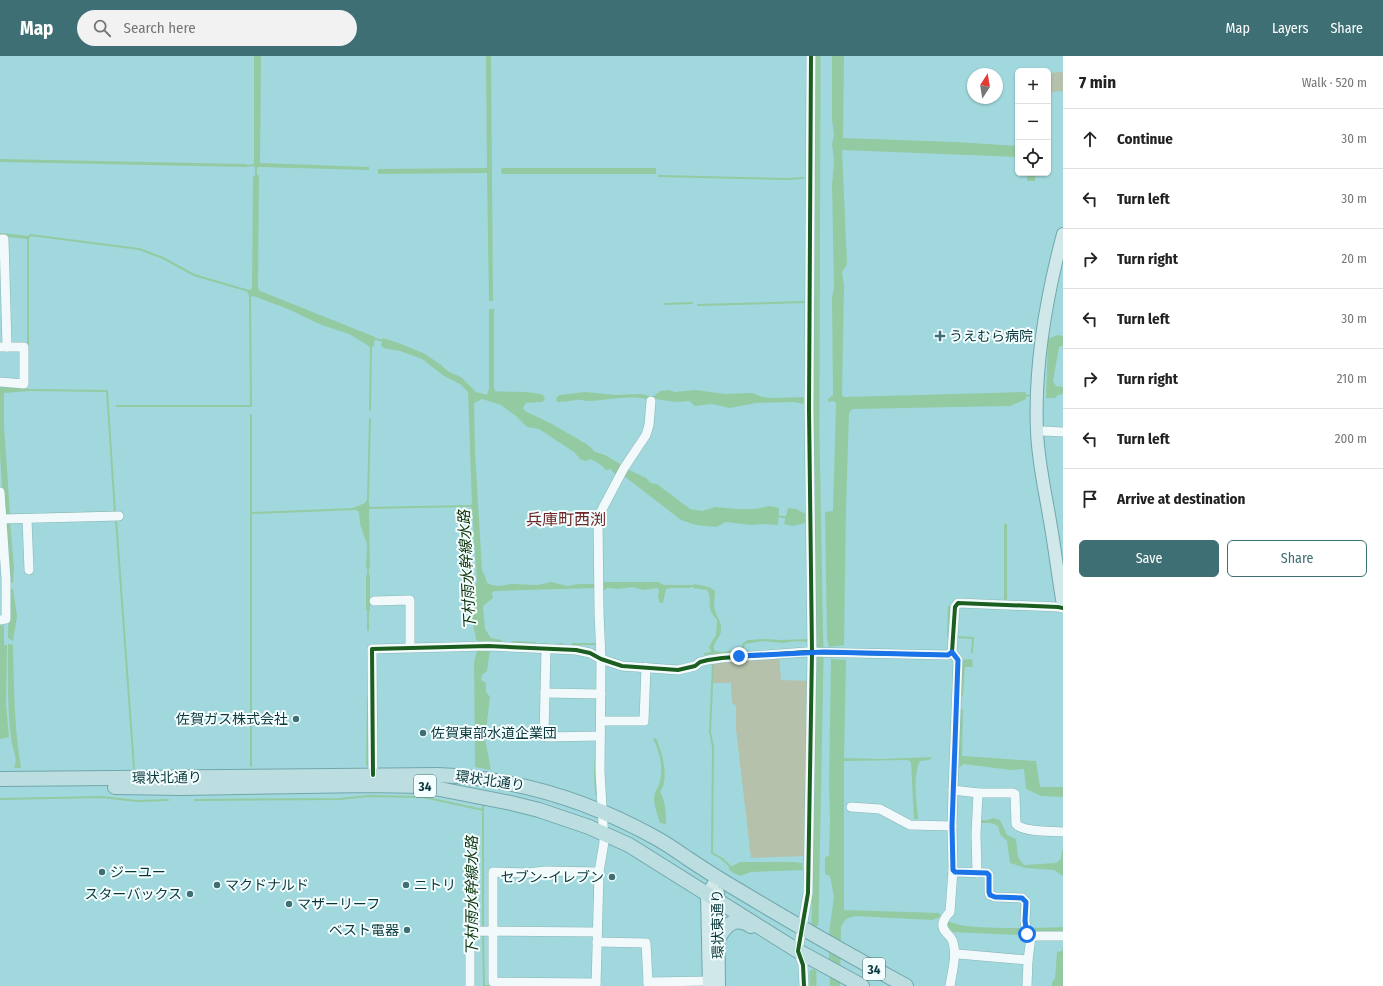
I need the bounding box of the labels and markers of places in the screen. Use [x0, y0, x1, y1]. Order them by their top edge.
place label: うえむら病院 [949, 328, 1033, 345]
marker: うえむら病院 [934, 330, 946, 342]
place label: 佐賀ガス株式会社 [176, 711, 288, 728]
marker: 佐賀ガス株式会社 [291, 714, 301, 724]
place label: 佐賀東部水道企業団 [431, 725, 557, 742]
marker: 佐賀東部水道企業団 [418, 728, 428, 738]
place label: ジーユー [110, 864, 166, 881]
marker: ジーユー [97, 867, 107, 877]
place label: セブン-イレブン [501, 869, 604, 886]
marker: セブン-イレブン [607, 872, 617, 882]
place label: マクドナルド [225, 877, 309, 894]
place label: ニトリ [414, 877, 456, 894]
marker: マクドナルド [212, 880, 222, 890]
marker: ニトリ [401, 880, 411, 890]
place label: スターバックス [85, 886, 182, 903]
marker: スターバックス [185, 889, 195, 899]
place label: マザーリーフ [297, 896, 380, 913]
marker: マザーリーフ [284, 899, 294, 909]
place label: ベスト電器 [329, 922, 399, 939]
marker: ベスト電器 [402, 925, 412, 935]

